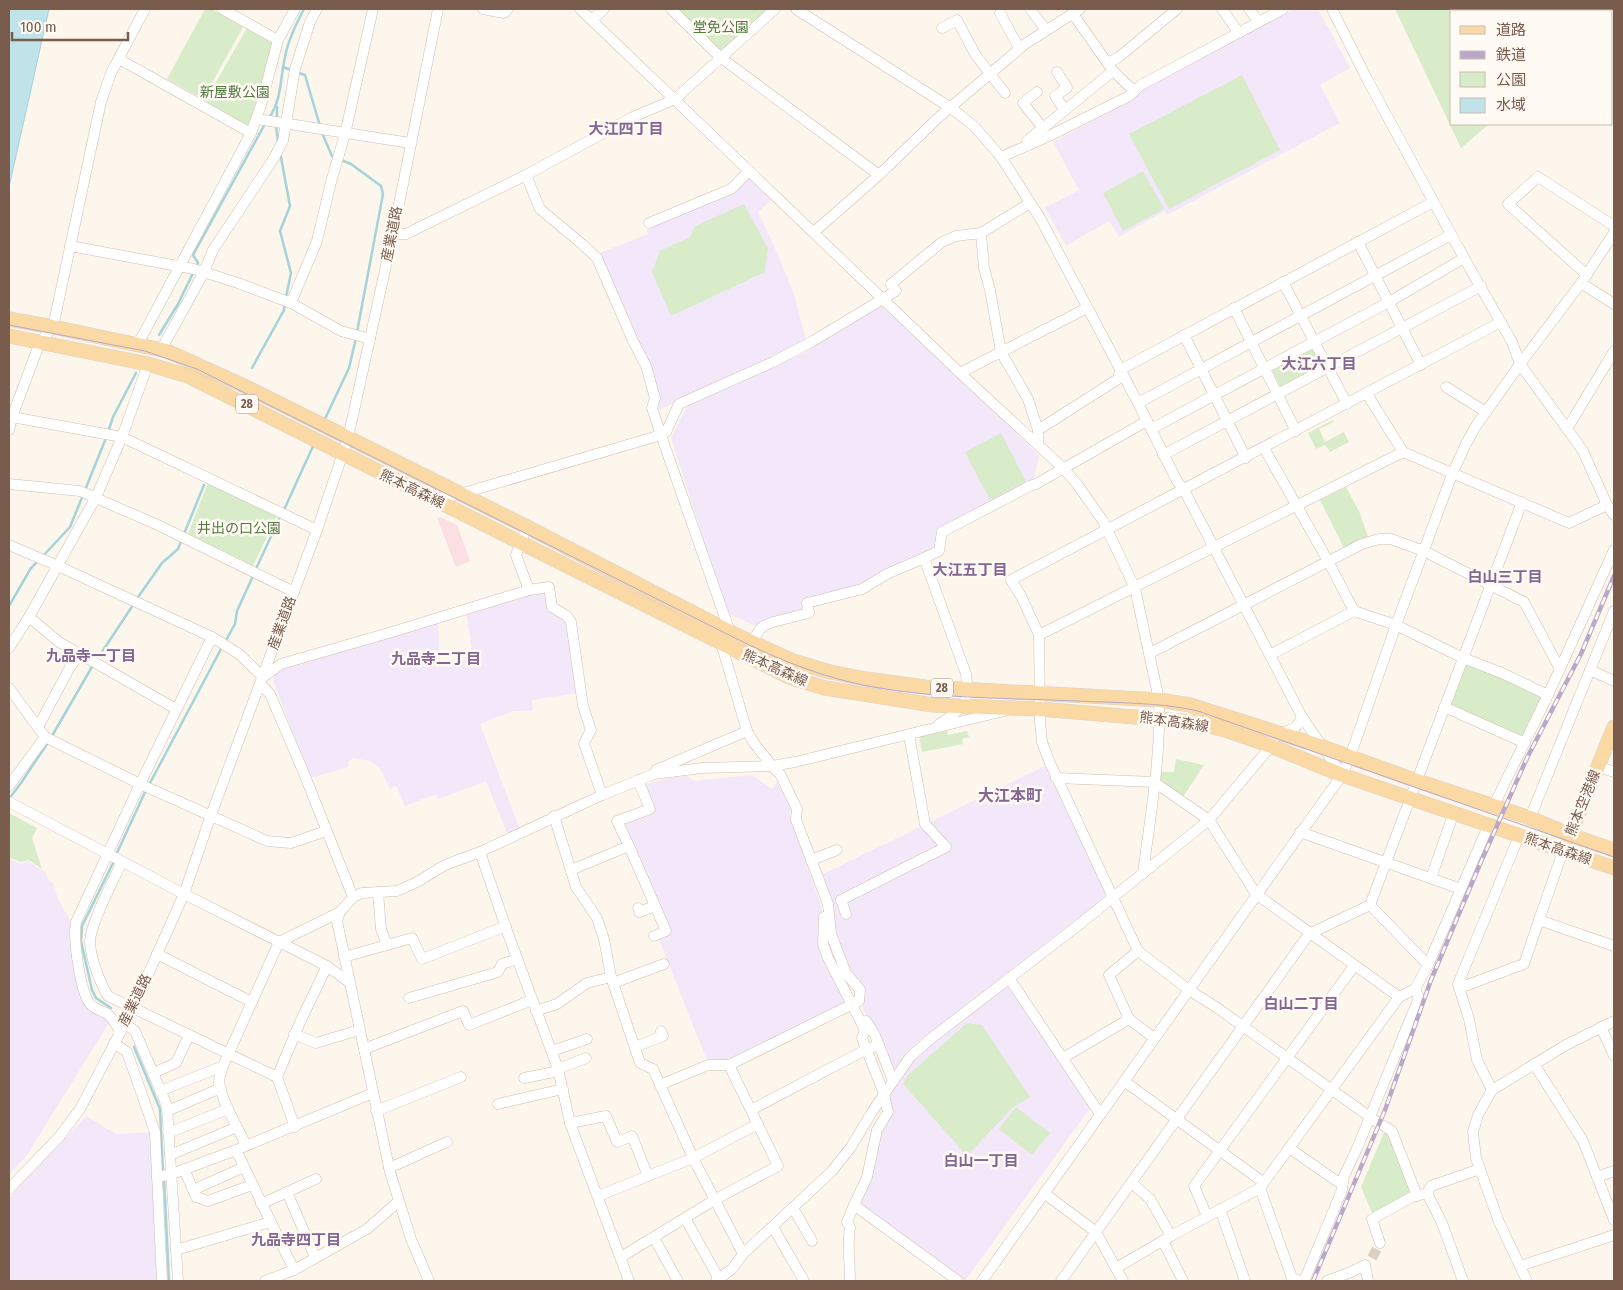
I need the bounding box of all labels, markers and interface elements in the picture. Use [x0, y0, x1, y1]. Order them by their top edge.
scale bar [12, 10, 129, 42]
legend [1450, 10, 1613, 125]
text: 100 m [20, 18, 57, 36]
park label: 堂免公園 [693, 19, 749, 36]
text: 道路 [1496, 21, 1526, 39]
text: 鉄道 [1496, 46, 1526, 64]
text: 公園 [1496, 71, 1526, 89]
park label: 新屋敷公園 [200, 84, 270, 101]
text: 水域 [1496, 96, 1526, 114]
district label: 大江四丁目 [588, 120, 664, 138]
street label: 産業道路 [378, 205, 406, 263]
district label: 大江六丁目 [1281, 355, 1357, 373]
road number: 28 [236, 394, 258, 414]
street label: 熊本高森線 [377, 466, 447, 512]
park label: 井出の口公園 [197, 520, 281, 537]
district label: 大江五丁目 [932, 561, 1008, 579]
district label: 白山三丁目 [1467, 568, 1543, 586]
street label: 産業道路 [264, 594, 300, 652]
street label: 熊本高森線 [740, 646, 810, 690]
district label: 九品寺一丁目 [46, 647, 136, 665]
district label: 九品寺二丁目 [391, 650, 481, 668]
road number: 28 [931, 678, 953, 698]
street label: 熊本高森線 [1138, 709, 1210, 735]
street label: 熊本空港線 [1562, 767, 1604, 839]
district label: 大江本町 [978, 786, 1042, 805]
street label: 熊本高森線 [1522, 830, 1594, 868]
street label: 産業道路 [115, 971, 155, 1029]
district label: 白山二丁目 [1263, 995, 1339, 1013]
district label: 白山一丁目 [943, 1152, 1019, 1170]
district label: 九品寺四丁目 [251, 1231, 341, 1249]

